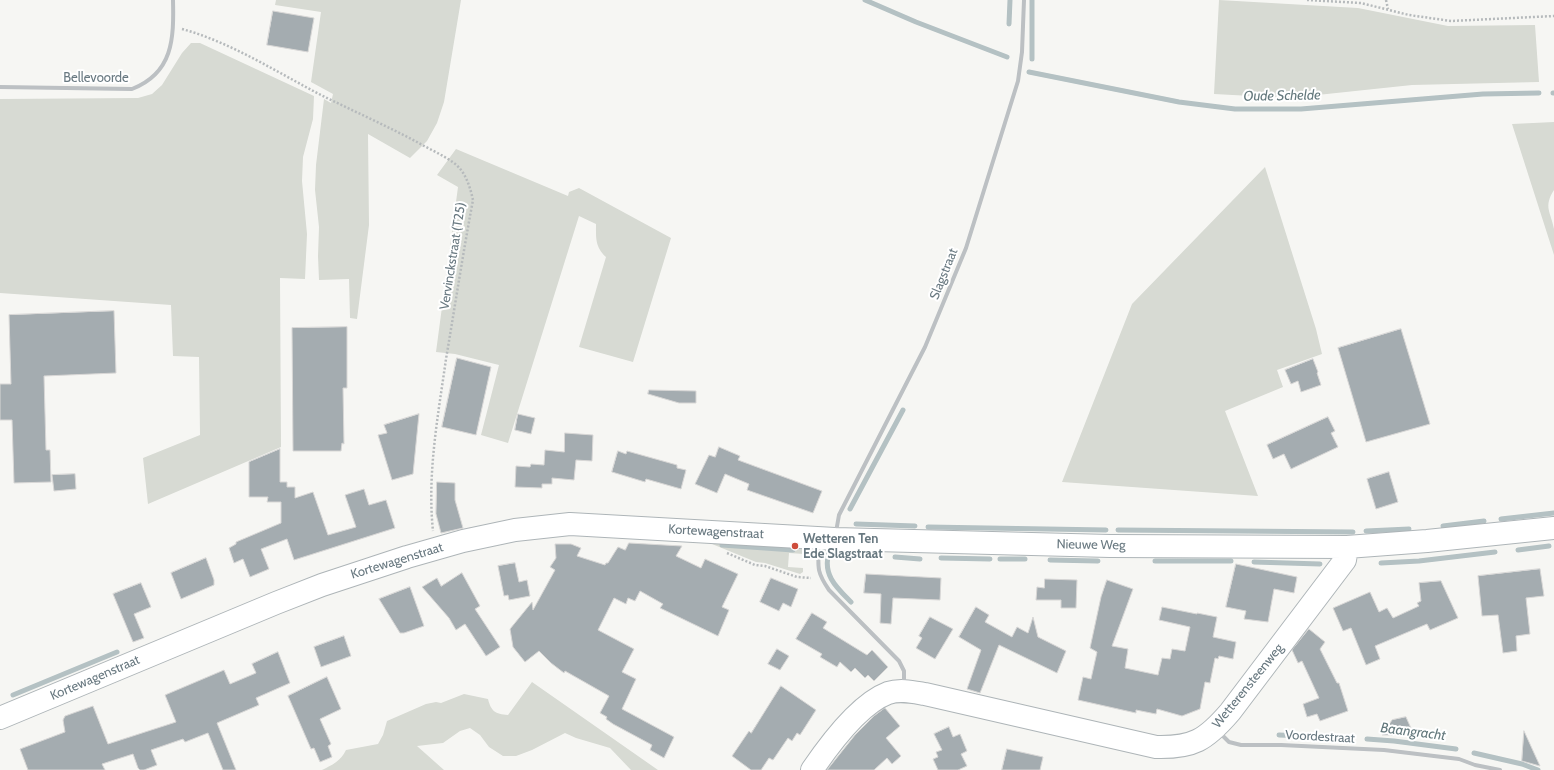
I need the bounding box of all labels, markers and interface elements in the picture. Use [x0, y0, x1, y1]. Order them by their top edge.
street label: Bellevoorde [63, 70, 129, 86]
water label: Oude Schelde [1243, 87, 1321, 105]
street label: Vervinckstraat (T25) [437, 201, 469, 311]
street label: Slagstraat [927, 246, 961, 302]
street label: Kortewagenstraat [668, 522, 764, 542]
place label: Wetteren Ten Ede Slagstraat [803, 531, 883, 562]
street label: Nieuwe Weg [1056, 537, 1126, 553]
street label: Kortewagenstraat [349, 540, 445, 582]
marker: Wetteren Ten Ede Slagstraat [790, 541, 800, 551]
street label: Wetterensteenweg [1209, 641, 1287, 731]
street label: Kortewagenstraat [48, 652, 142, 704]
water label: Baangracht [1379, 720, 1447, 744]
street label: Voordestraat [1285, 727, 1355, 747]

